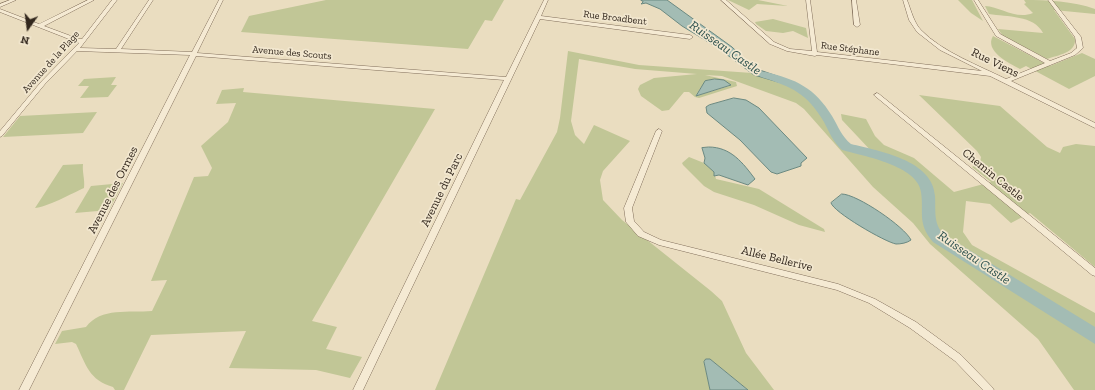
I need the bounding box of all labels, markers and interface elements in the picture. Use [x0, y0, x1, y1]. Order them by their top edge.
north arrow [8, 8, 48, 48]
street label: Rue Broadbent [583, 8, 647, 28]
water label: Ruisseau Castle [686, 17, 764, 79]
street label: Avenue de la Plage [20, 28, 82, 96]
text: N [19, 33, 31, 47]
street label: Rue Stéphane [820, 39, 880, 59]
street label: Avenue des Scouts [252, 44, 332, 62]
street label: Rue Viens [969, 45, 1021, 81]
street label: Avenue des Ormes [85, 144, 141, 236]
street label: Chemin Castle [959, 146, 1027, 204]
street label: Avenue du Parc [418, 151, 466, 229]
water label: Ruisseau Castle [935, 228, 1013, 288]
street label: Allée Bellerive [740, 243, 814, 275]

